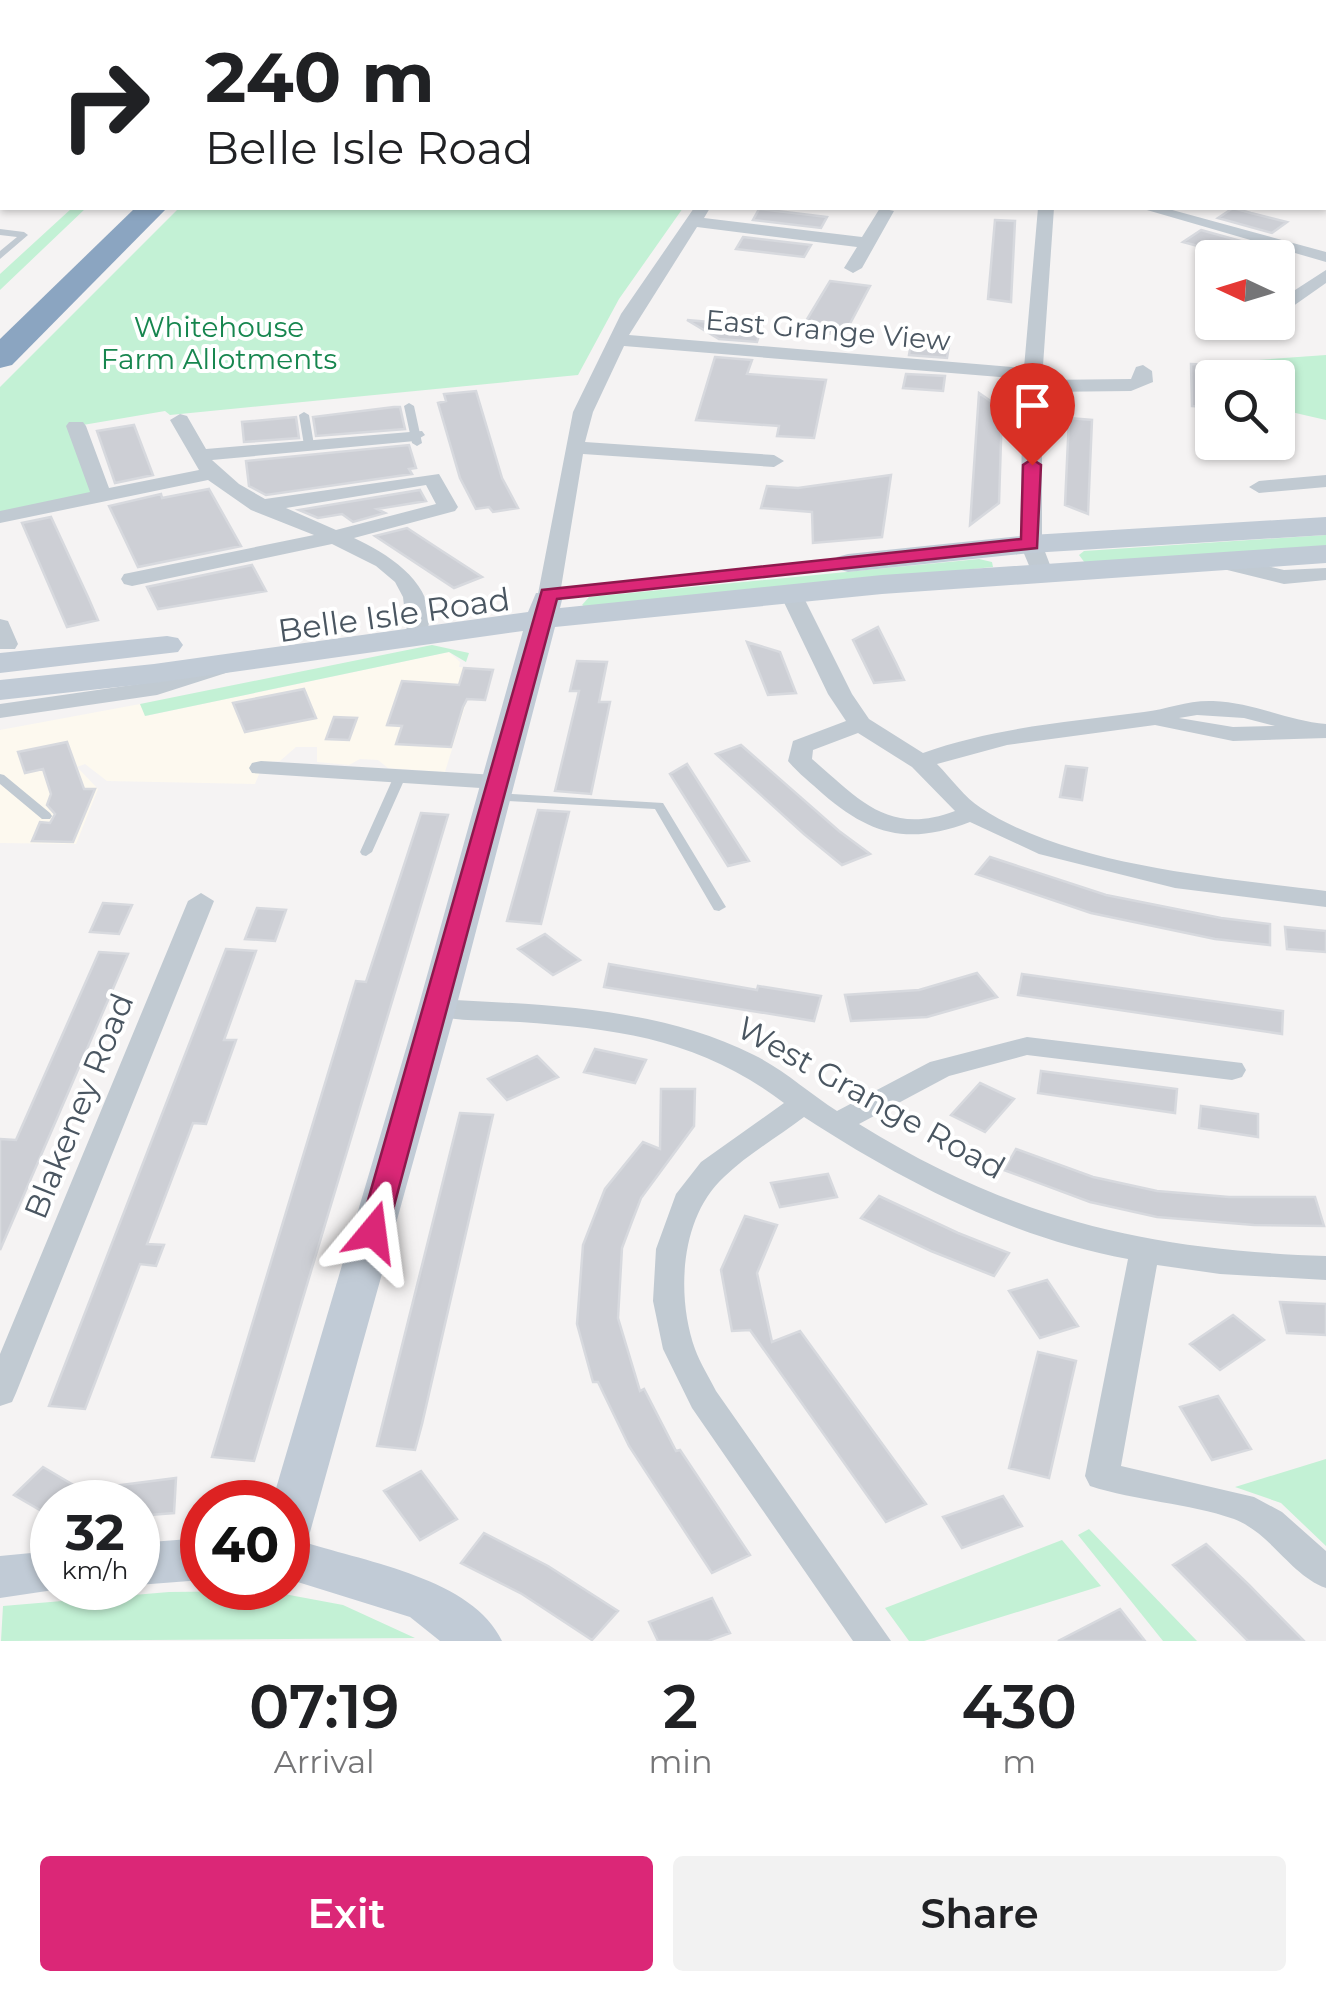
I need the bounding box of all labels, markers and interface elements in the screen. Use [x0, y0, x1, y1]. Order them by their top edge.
text: 240 m [205, 34, 435, 120]
icon: right [40, 40, 170, 170]
text: Belle Isle Road [205, 120, 534, 175]
north arrow [1195, 240, 1295, 340]
map controls [1195, 240, 1295, 460]
street label: East Grange View [704, 302, 952, 358]
park label: Whitehouse Farm Allotments [101, 310, 337, 376]
button: search [1195, 360, 1295, 460]
pin [990, 363, 1075, 466]
icon: arrive [1005, 378, 1060, 433]
street label: Belle Isle Road [276, 579, 512, 650]
street label: Blakeney Road [16, 987, 141, 1224]
street label: West Grange Road [731, 1008, 1012, 1187]
position arrow [321, 1180, 425, 1284]
speed limit sign: 40 [180, 1480, 310, 1610]
text: 32 [66, 1502, 124, 1563]
text: km/h [62, 1555, 128, 1585]
text: 07:19 [249, 1670, 399, 1743]
text: 2 [663, 1670, 698, 1743]
text: 430 [962, 1670, 1077, 1743]
text: Arrival [274, 1742, 375, 1781]
text: min [648, 1742, 713, 1781]
text: m [1002, 1742, 1036, 1781]
button: Exit [40, 1856, 653, 1971]
button: Share [673, 1856, 1286, 1971]

